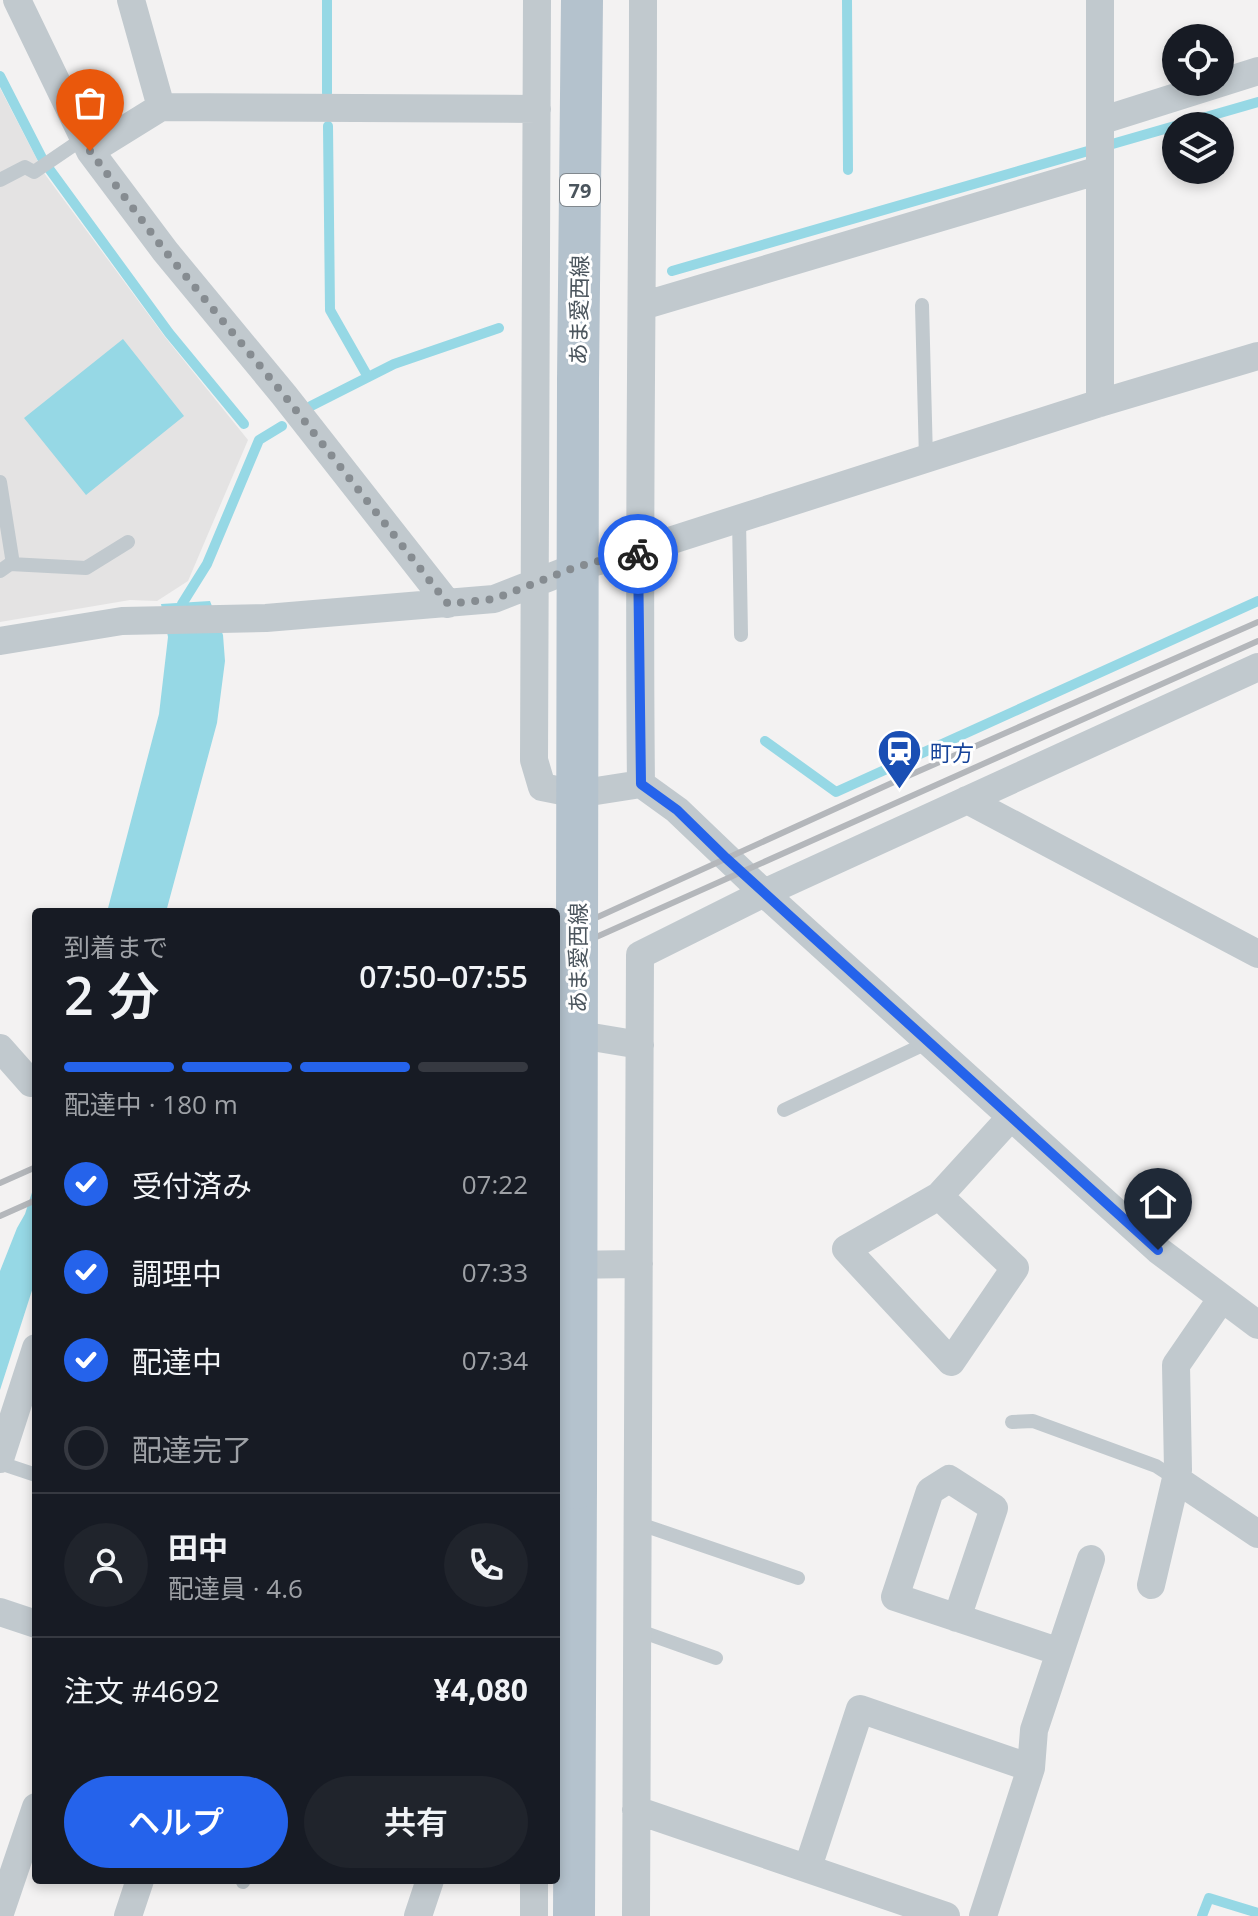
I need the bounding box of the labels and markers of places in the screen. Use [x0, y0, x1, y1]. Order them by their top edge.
pin [56, 69, 124, 151]
station icon: 町方 [875, 728, 923, 791]
place label: 町方 [930, 737, 974, 767]
pin [1124, 1168, 1192, 1250]

